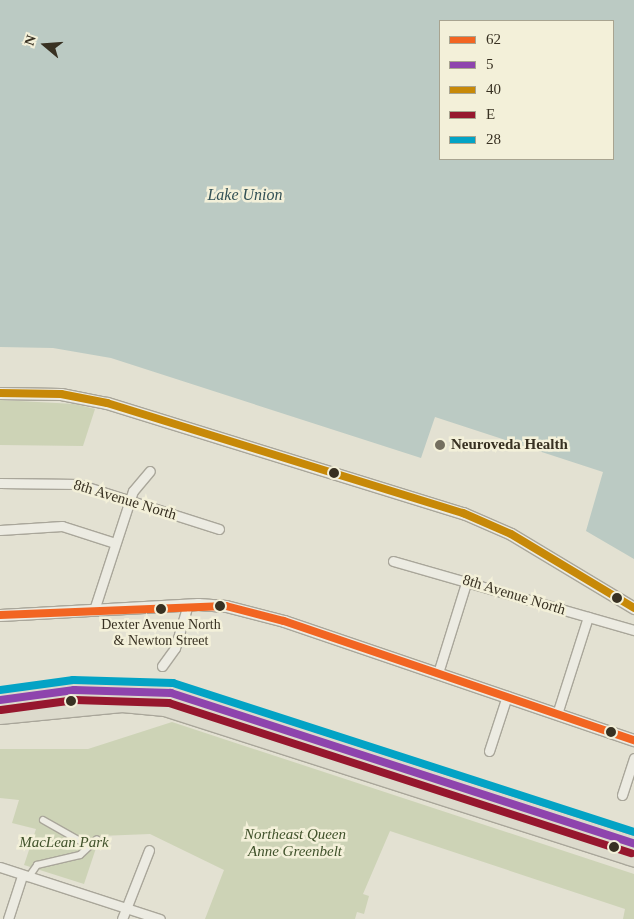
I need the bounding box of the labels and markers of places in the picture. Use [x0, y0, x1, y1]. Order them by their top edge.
place label: Neuroveda Health [451, 436, 568, 454]
marker: Neuroveda Health [433, 438, 447, 452]
unlabelled marker [329, 468, 339, 478]
unlabelled marker [612, 593, 622, 603]
unlabelled marker [215, 601, 225, 611]
marker: Dexter Avenue North & Newton Street [156, 604, 166, 614]
place label: Dexter Avenue North & Newton Street [101, 617, 221, 650]
unlabelled marker [66, 696, 76, 706]
unlabelled marker [606, 727, 616, 737]
unlabelled marker [609, 842, 619, 852]

